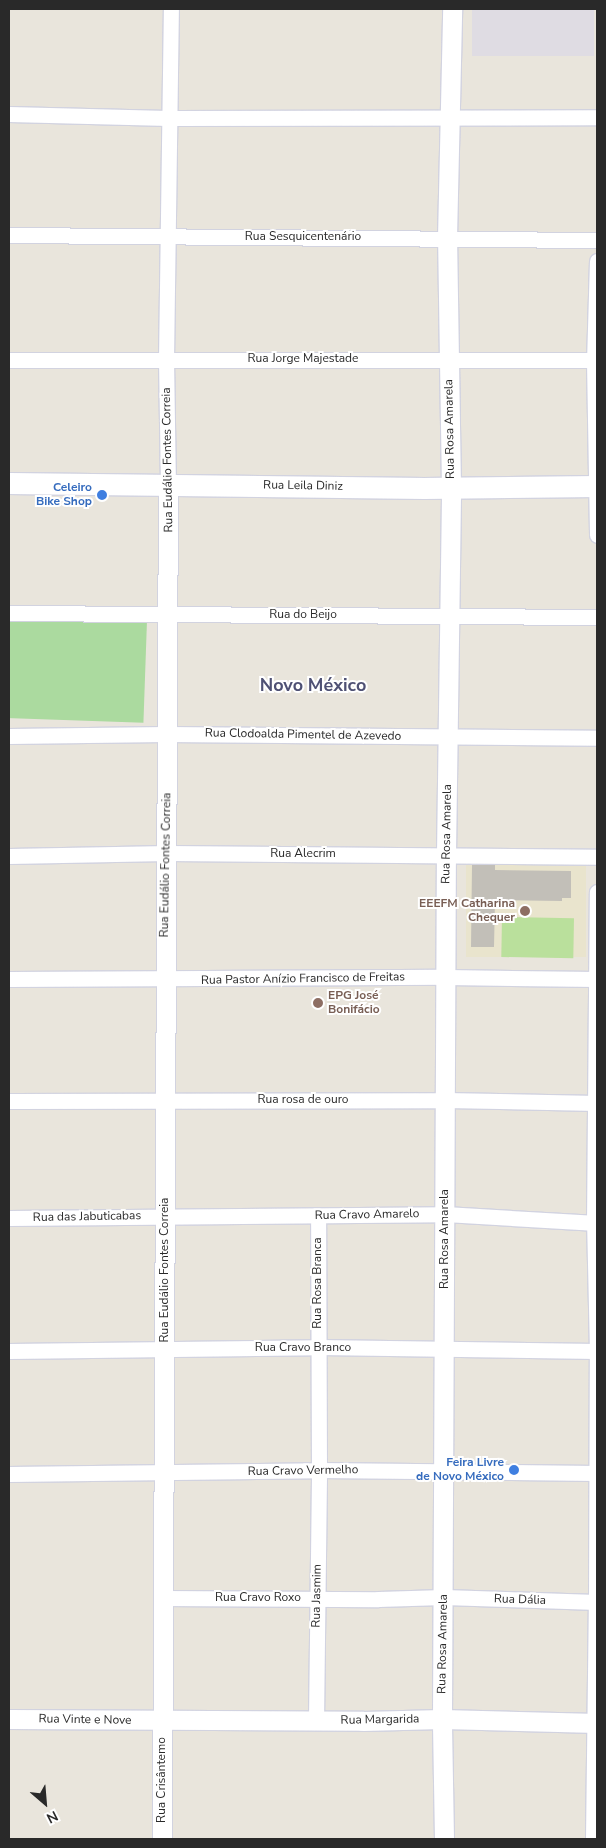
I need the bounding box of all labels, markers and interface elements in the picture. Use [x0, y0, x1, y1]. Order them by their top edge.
street label: Rua Sesquicentenário [245, 230, 361, 244]
street label: Rua Jorge Majestade [248, 352, 358, 366]
street label: Rua Rosa Amarela [442, 379, 458, 479]
street label: Rua Eudálio Fontes Correia [160, 387, 176, 533]
street label: Rua Leila Diniz [263, 478, 343, 494]
place label: Celeiro Bike Shop [36, 481, 92, 509]
marker: Celeiro Bike Shop [96, 489, 108, 501]
street label: Rua do Beijo [269, 608, 337, 622]
district label: Novo México [260, 674, 366, 696]
street label: Rua Clodoalda Pimentel de Azevedo [205, 726, 401, 744]
street label: Rua Rosa Amarela [439, 784, 455, 884]
street label: Rua Eudálio Fontes Correia [158, 792, 174, 938]
street label: Rua Alecrim [270, 847, 336, 861]
place label: EEEFM Catharina Chequer [419, 897, 515, 925]
marker: EEEFM Catharina Chequer [519, 905, 531, 917]
street label: Rua Pastor Anízio Francisco de Freitas [201, 970, 405, 988]
place label: EPG José Bonifácio [328, 989, 380, 1017]
marker: EPG José Bonifácio [312, 997, 324, 1009]
street label: Rua rosa de ouro [257, 1093, 349, 1107]
street label: Rua Rosa Amarela [438, 1189, 452, 1289]
street label: Rua Eudálio Fontes Correia [158, 1198, 172, 1342]
street label: Rua Cravo Amarelo [314, 1207, 420, 1223]
street label: Rua das Jabuticabas [33, 1209, 141, 1225]
street label: Rua Rosa Branca [311, 1237, 325, 1329]
street label: Rua Cravo Branco [255, 1341, 351, 1355]
place label: Feira Livre de Novo México [416, 1456, 504, 1484]
street label: Rua Cravo Vermelho [248, 1463, 358, 1479]
marker: Feira Livre de Novo México [508, 1464, 520, 1476]
street label: Rua Jasmim [309, 1564, 325, 1628]
street label: Rua Cravo Roxo [215, 1591, 301, 1605]
street label: Rua Dália [494, 1592, 546, 1608]
street label: Rua Rosa Amarela [435, 1594, 451, 1694]
street label: Rua Vinte e Nove [38, 1712, 132, 1728]
street label: Rua Margarida [340, 1712, 420, 1728]
street label: Rua Crisântemo [155, 1737, 169, 1823]
north arrow [20, 1778, 70, 1828]
text: N [43, 1806, 61, 1828]

